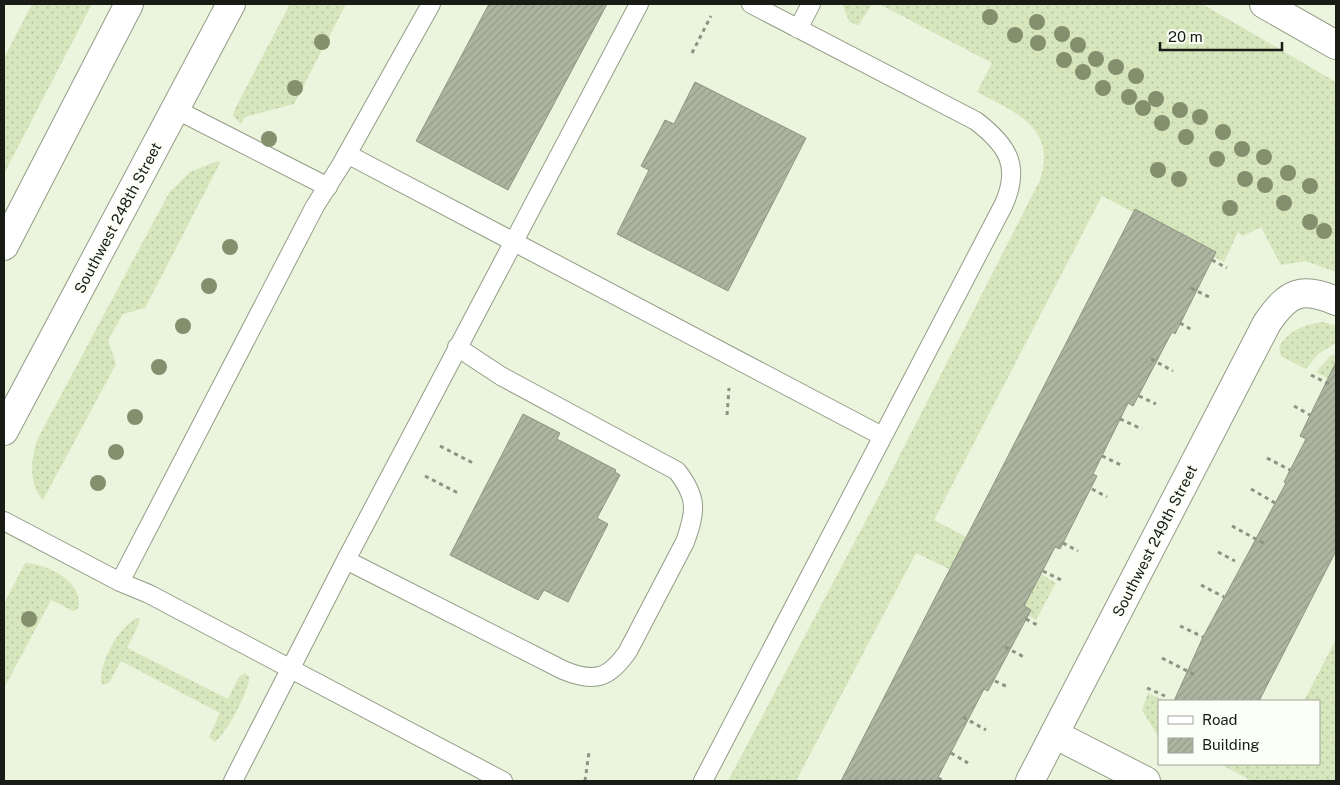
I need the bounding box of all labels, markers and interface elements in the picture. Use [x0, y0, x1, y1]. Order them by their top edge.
scale bar [1160, 20, 1282, 52]
text: 20 m [1168, 28, 1203, 45]
street label: Southwest 248th Street [71, 139, 165, 296]
street label: Southwest 249th Street [1109, 462, 1200, 619]
legend [1158, 700, 1320, 765]
text: Road [1202, 711, 1238, 728]
text: Building [1202, 736, 1260, 753]

